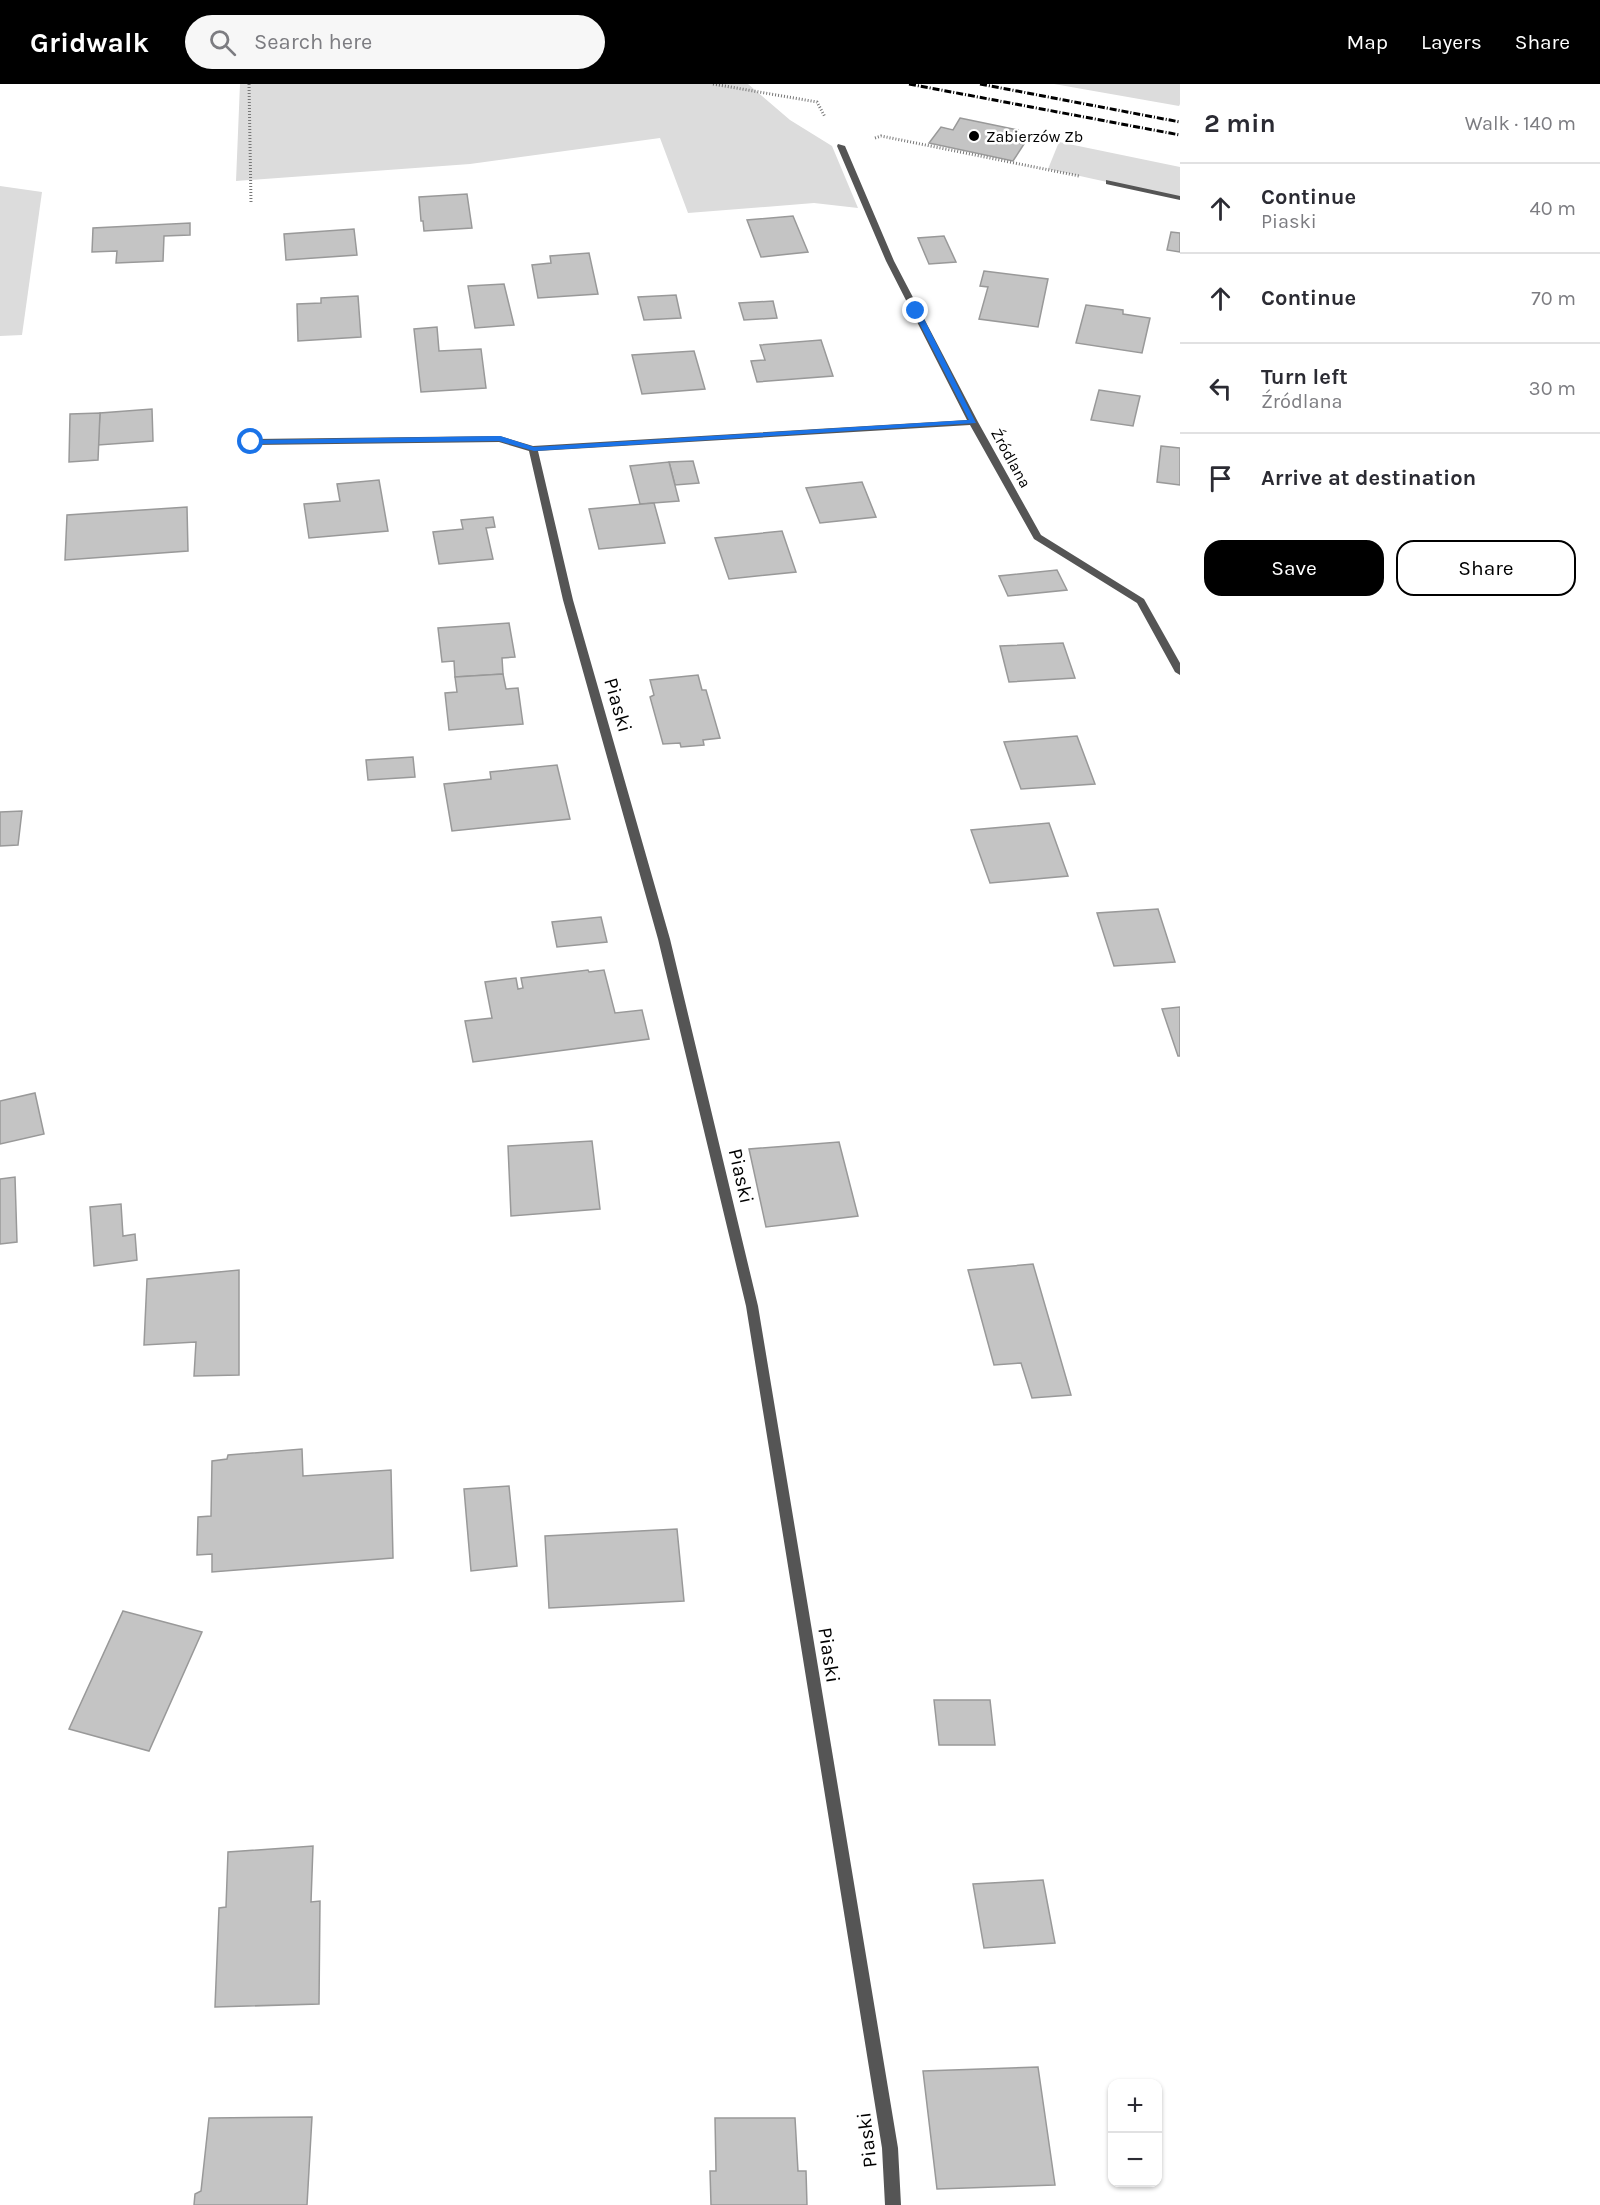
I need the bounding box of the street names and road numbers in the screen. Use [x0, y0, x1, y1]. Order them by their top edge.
street label: Źródlana [987, 425, 1035, 491]
street label: Piaski [599, 675, 637, 735]
street label: Piaski [724, 1146, 758, 1206]
street label: Piaski [813, 1626, 845, 1684]
street label: Piaski [852, 2111, 882, 2169]

